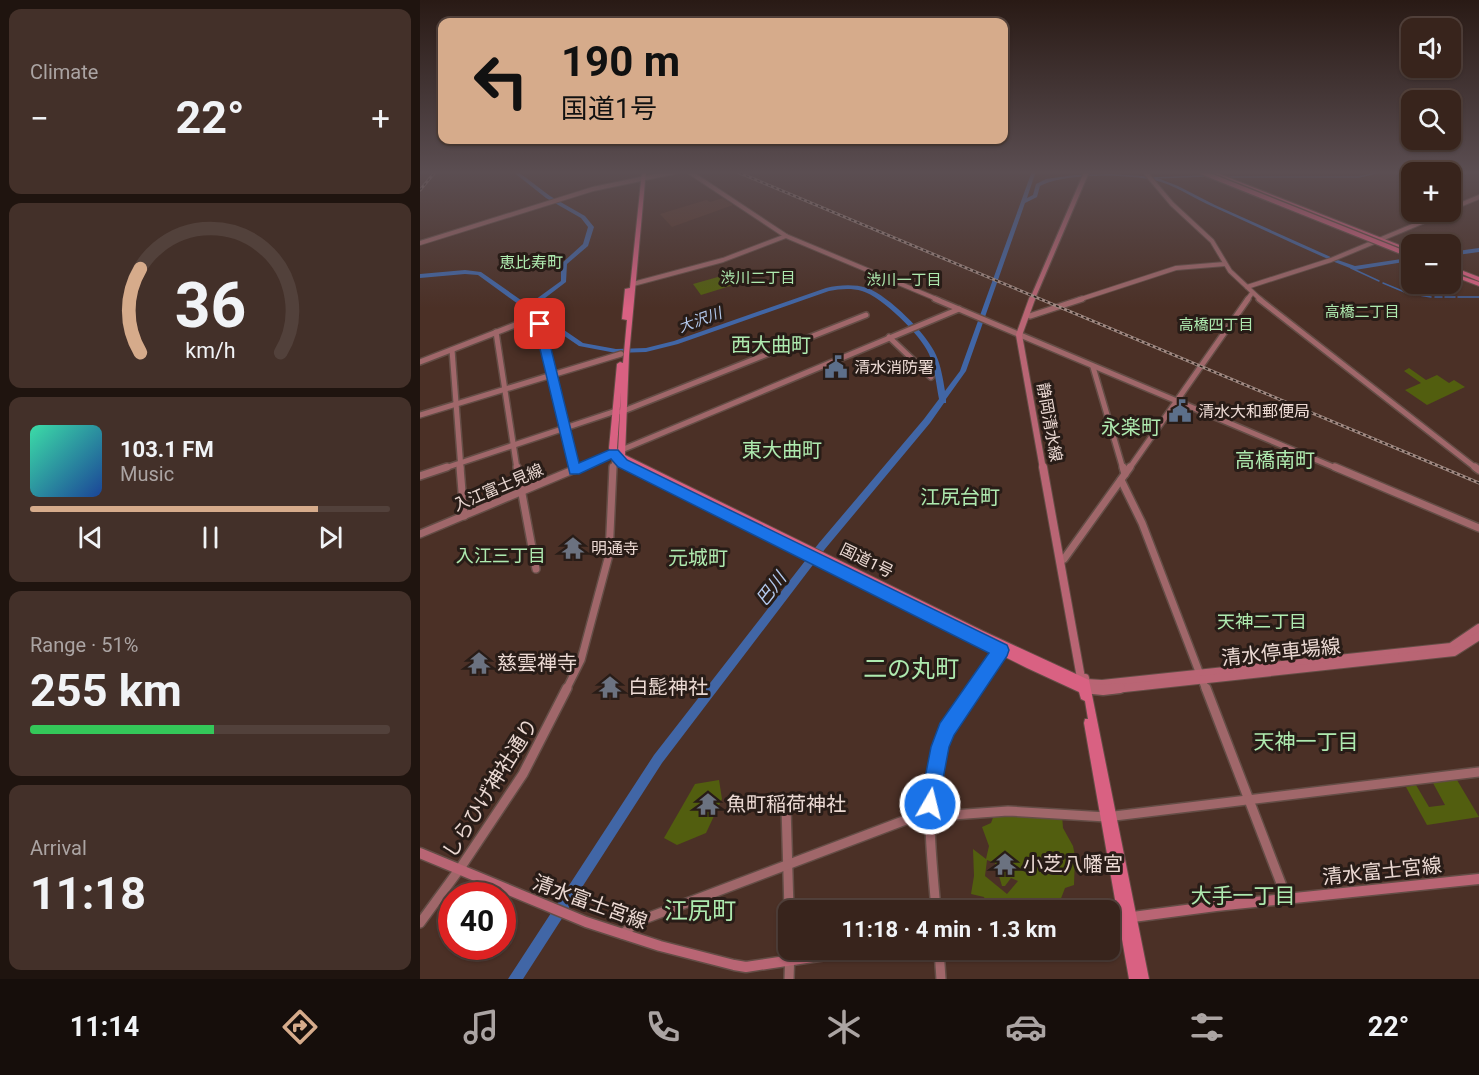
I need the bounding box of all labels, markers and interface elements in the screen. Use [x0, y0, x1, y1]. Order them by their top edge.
map controls [1401, 18, 1461, 294]
button: sound [1401, 18, 1461, 78]
text: 190 m [561, 37, 680, 86]
icon: left [462, 42, 540, 120]
text: Climate [30, 60, 98, 84]
button: search [1401, 90, 1461, 150]
text: 22° [175, 91, 245, 144]
text: 国道1号 [561, 93, 657, 125]
text: − [30, 99, 49, 138]
text: + [371, 99, 390, 138]
button: + [1401, 162, 1461, 222]
button: − [1401, 234, 1461, 294]
district label: 恵比寿町 [499, 253, 563, 272]
text: 36 [174, 269, 246, 342]
district label: 渋川二丁目 [720, 269, 796, 287]
district label: 渋川一丁目 [866, 271, 942, 289]
pin [514, 298, 565, 349]
water label: 大沢川 [676, 303, 726, 336]
district label: 高橋二丁目 [1324, 303, 1400, 321]
icon: arrive [523, 307, 556, 340]
district label: 高橋四丁目 [1178, 316, 1254, 334]
district label: 西大曲町 [731, 333, 811, 357]
text: km/h [185, 338, 235, 363]
public building icon: 清水消防署 [823, 354, 849, 380]
place label: 清水消防署 [854, 358, 934, 377]
street label: 静岡清水線 [1033, 381, 1066, 463]
public building icon: 清水大和郵便局 [1167, 398, 1193, 424]
place label: 清水大和郵便局 [1198, 402, 1310, 421]
district label: 永楽町 [1101, 415, 1161, 439]
text: 103.1 FM [120, 437, 214, 462]
district label: 東大曲町 [742, 438, 822, 462]
district label: 高橋南町 [1235, 448, 1315, 472]
street label: 入江富士見線 [450, 460, 546, 515]
text: Music [120, 462, 174, 486]
district label: 江尻台町 [920, 485, 1000, 509]
icon: previous [74, 521, 107, 554]
icon: pause [194, 521, 227, 554]
icon: next [314, 521, 347, 554]
temple icon: 明通寺 [560, 535, 586, 561]
place label: 明通寺 [591, 539, 639, 558]
street label: 国道1号 [837, 539, 897, 581]
district label: 入江三丁目 [456, 545, 546, 566]
district label: 元城町 [668, 546, 728, 570]
water label: 巴川 [751, 566, 791, 609]
district label: 天神二丁目 [1217, 611, 1307, 632]
text: Range · 51% [30, 633, 138, 657]
street label: 清水停車場線 [1220, 634, 1342, 670]
temple icon: 慈雲禅寺 [466, 650, 492, 676]
place label: 慈雲禅寺 [497, 651, 577, 675]
district label: 二の丸町 [863, 655, 959, 683]
text: 255 km [30, 664, 182, 717]
temple icon: 白髭神社 [597, 674, 623, 700]
place label: 白髭神社 [628, 675, 708, 699]
street label: しらひげ神社通り [437, 714, 543, 862]
district label: 天神一丁目 [1254, 730, 1359, 754]
position arrow [898, 772, 962, 836]
temple icon: 魚町稲荷神社 [695, 791, 721, 817]
place label: 魚町稲荷神社 [726, 792, 846, 816]
text: Arrival [30, 836, 87, 860]
temple icon: 小芝八幡宮 [992, 851, 1018, 877]
place label: 小芝八幡宮 [1023, 852, 1123, 876]
street label: 清水富士宮線 [1321, 853, 1443, 889]
text: 11:18 [30, 867, 146, 920]
street label: 清水富士宮線 [530, 870, 650, 934]
speed limit sign: 40 [438, 882, 516, 960]
district label: 大手一丁目 [1191, 884, 1296, 908]
district label: 江尻町 [664, 897, 736, 925]
text: 11:18 · 4 min · 1.3 km [841, 917, 1057, 942]
icon: directions [279, 1006, 321, 1048]
icon: music [460, 1006, 502, 1048]
icon: phone [642, 1006, 684, 1048]
icon: climate [823, 1006, 865, 1048]
icon: car [1005, 1006, 1047, 1048]
icon: filters [1186, 1006, 1228, 1048]
text: 11:14 [70, 1011, 139, 1043]
text: 22° [1368, 1011, 1409, 1043]

